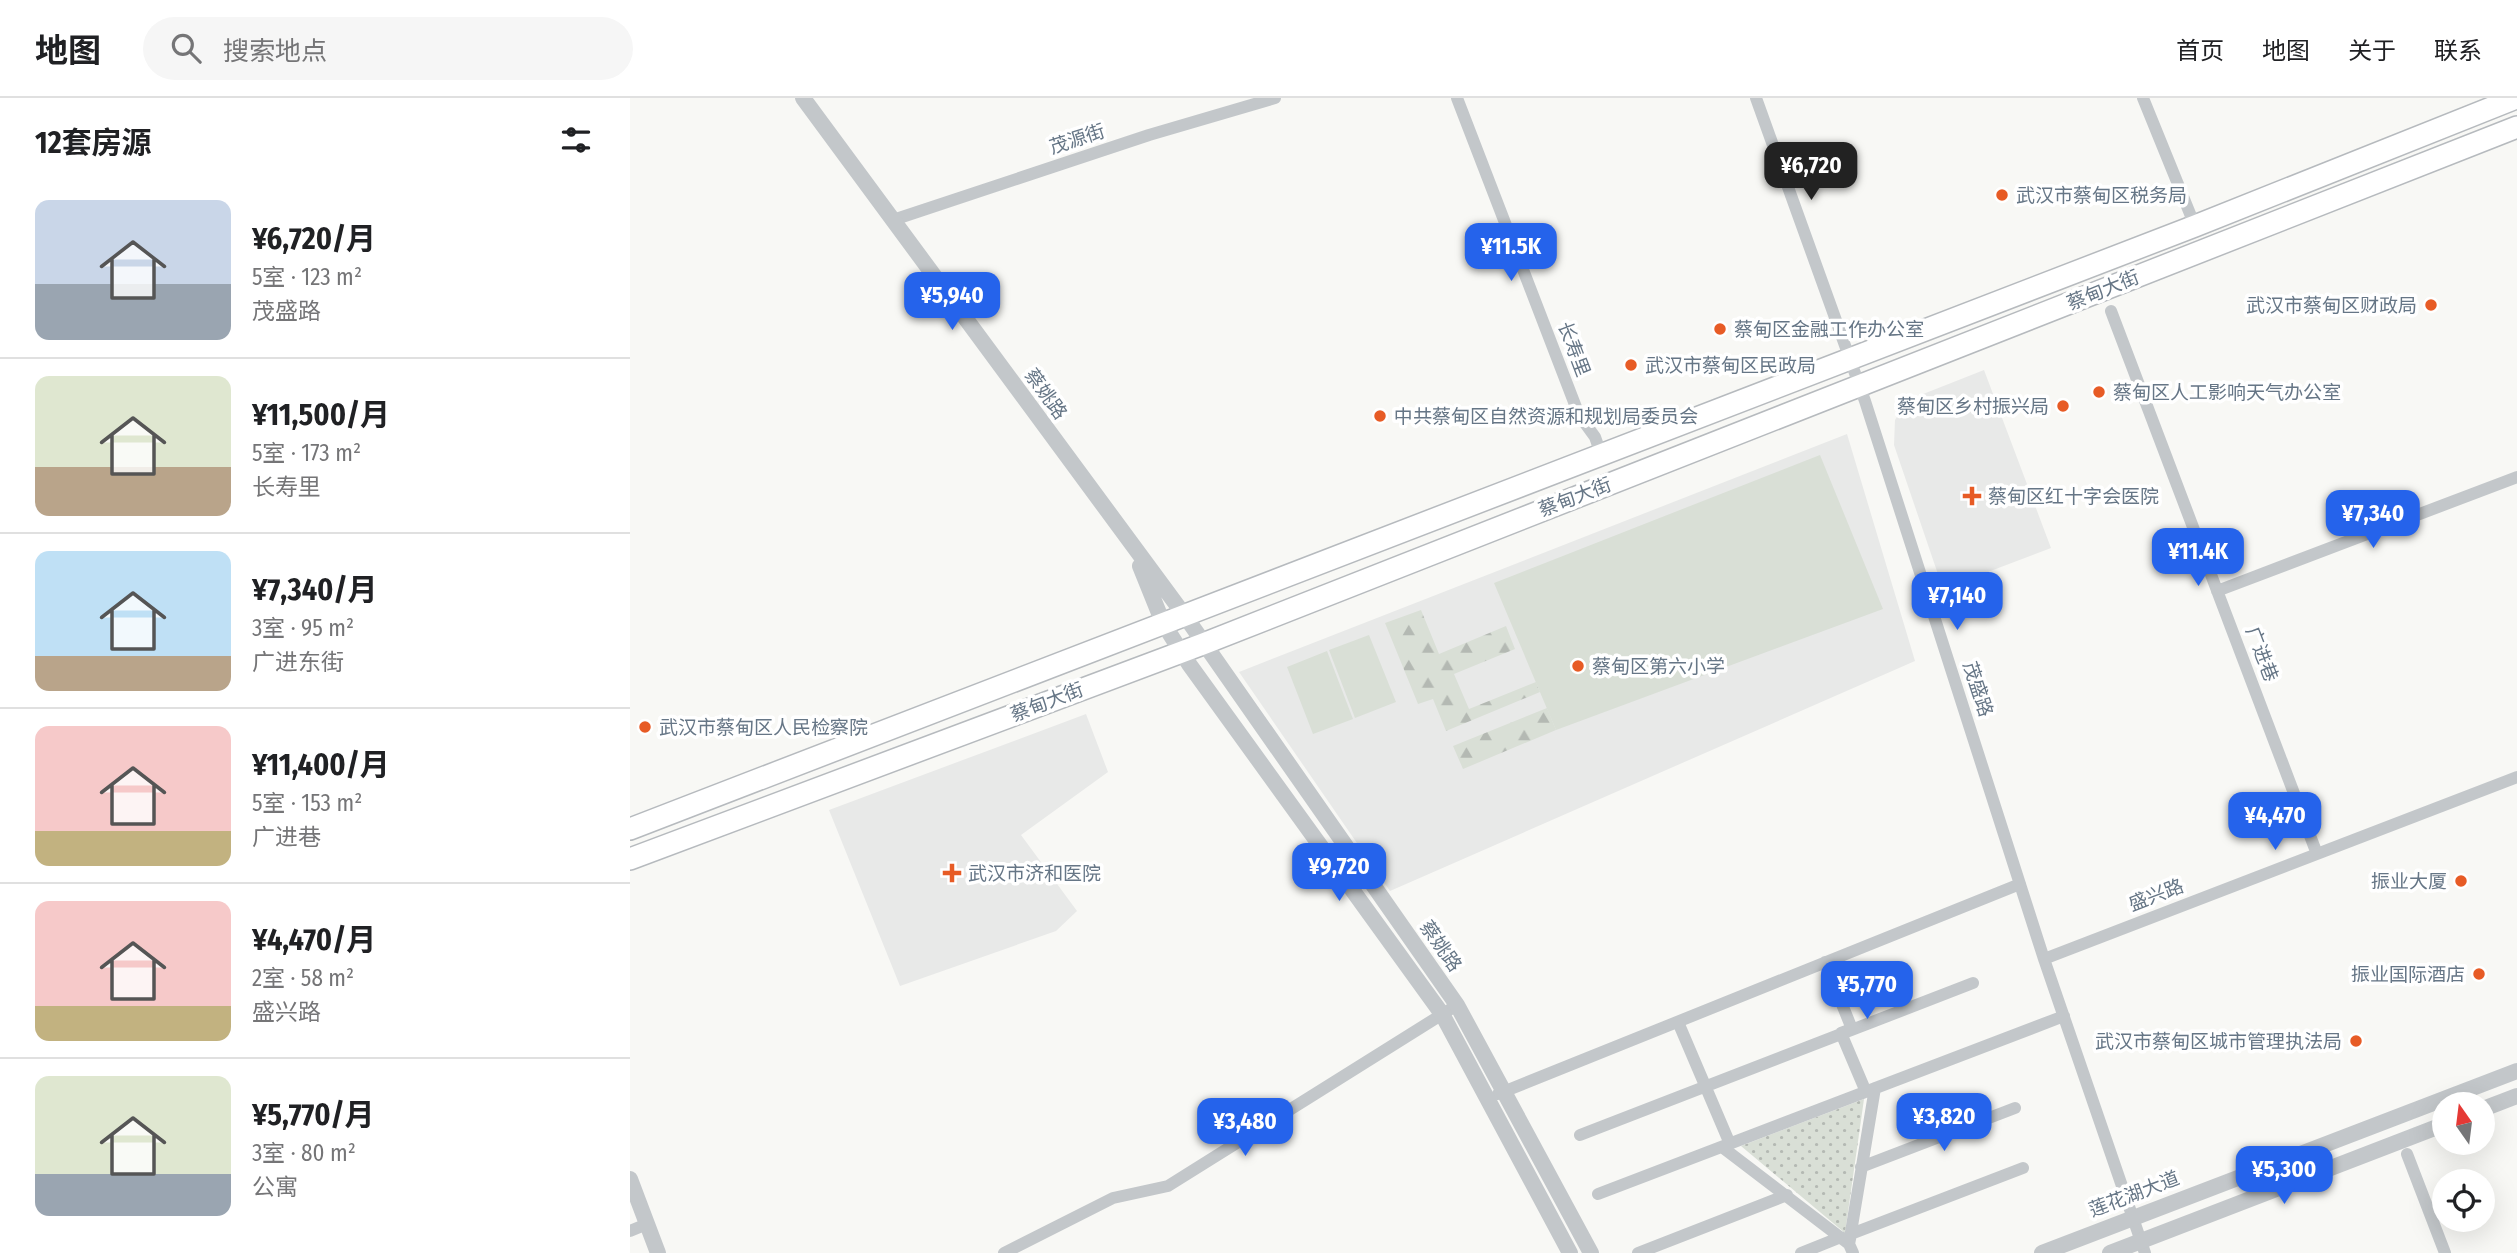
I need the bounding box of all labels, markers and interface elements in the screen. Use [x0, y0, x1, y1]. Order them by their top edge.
search box [143, 17, 633, 80]
icon: search [167, 29, 205, 67]
text: 地图 [35, 31, 101, 71]
text: 搜索地点 [223, 36, 327, 67]
text: 首页 [2176, 37, 2224, 65]
text: 地图 [2262, 37, 2310, 65]
text: 关于 [2348, 37, 2396, 65]
text: 联系 [2434, 37, 2482, 65]
street label: 茂源街 [1046, 119, 1108, 159]
icon: filters [557, 121, 595, 159]
text: 12套房源 [35, 125, 152, 161]
pin: ¥6,720 [1754, 142, 1868, 202]
text: ¥6,720 [1780, 151, 1842, 179]
place label: 武汉市蔡甸区税务局 [2016, 184, 2187, 207]
marker: 武汉市蔡甸区税务局 [1994, 187, 2010, 203]
text: ¥6,720/月 [252, 221, 376, 257]
pin: ¥11.5K [1454, 223, 1568, 283]
icon: home [91, 228, 175, 312]
text: ¥11.5K [1481, 232, 1541, 260]
text: 5室 · 123 m² [252, 263, 362, 291]
street label: 蔡甸大街 [2063, 265, 2143, 315]
pin: ¥5,940 [895, 272, 1009, 332]
text: ¥5,940 [920, 281, 984, 309]
place label: 武汉市蔡甸区财政局 [2246, 294, 2417, 317]
text: 茂盛路 [252, 297, 321, 325]
marker: 武汉市蔡甸区财政局 [2423, 297, 2439, 313]
street label: 长寿里 [1553, 318, 1595, 380]
place label: 蔡甸区金融工作办公室 [1734, 318, 1924, 341]
marker: 蔡甸区金融工作办公室 [1712, 321, 1728, 337]
place label: 武汉市蔡甸区民政局 [1645, 354, 1816, 377]
marker: 武汉市蔡甸区民政局 [1623, 357, 1639, 373]
street label: 蔡姚路 [1020, 364, 1072, 424]
place label: 蔡甸区人工影响天气办公室 [2113, 381, 2341, 404]
marker: 蔡甸区人工影响天气办公室 [2091, 384, 2107, 400]
place label: 蔡甸区乡村振兴局 [1897, 395, 2049, 418]
text: ¥11,500/月 [252, 397, 390, 433]
marker: 蔡甸区乡村振兴局 [2055, 398, 2071, 414]
icon: home [91, 404, 175, 488]
place label: 中共蔡甸区自然资源和规划局委员会 [1394, 405, 1698, 428]
marker: 中共蔡甸区自然资源和规划局委员会 [1372, 408, 1388, 424]
text: 5室 · 173 m² [252, 439, 361, 467]
text: 长寿里 [252, 473, 321, 501]
street label: 蔡甸大街 [1535, 473, 1615, 521]
place label: 蔡甸区红十字会医院 [1988, 485, 2159, 508]
marker: 蔡甸区红十字会医院 [1962, 486, 1982, 506]
pin: ¥7,340 [2316, 490, 2430, 550]
text: ¥7,340 [2342, 499, 2404, 527]
pin: ¥11.4K [2141, 528, 2255, 588]
text: ¥11.4K [2168, 537, 2228, 565]
text: ¥7,340/月 [252, 572, 378, 608]
pin: ¥7,140 [1900, 573, 2014, 632]
icon: home [91, 579, 175, 663]
text: ¥7,140 [1928, 581, 1986, 609]
text: 3室 · 95 m² [252, 614, 354, 642]
street label: 广进巷 [2241, 623, 2283, 685]
text: 广进东街 [252, 648, 344, 676]
place label: 蔡甸区第六小学 [1592, 655, 1725, 678]
marker: 蔡甸区第六小学 [1570, 658, 1586, 674]
street label: 茂盛路 [1958, 658, 1998, 720]
street label: 蔡甸大街 [1007, 678, 1087, 726]
place label: 武汉市蔡甸区人民检察院 [659, 716, 868, 739]
marker: 武汉市蔡甸区人民检察院 [637, 719, 653, 735]
text: ¥11,400/月 [252, 747, 390, 783]
icon: home [91, 754, 175, 838]
text: 5室 · 153 m² [252, 789, 362, 817]
pin: ¥4,470 [2218, 792, 2332, 852]
text: ¥4,470 [2244, 801, 2306, 829]
text: 广进巷 [252, 823, 321, 851]
pin: ¥9,720 [1282, 844, 1396, 903]
text: ¥9,720 [1308, 852, 1370, 880]
place label: 武汉市济和医院 [968, 862, 1101, 885]
marker: 武汉市济和医院 [942, 863, 962, 883]
place label: 振业大厦 [2371, 870, 2447, 893]
marker: 振业大厦 [2453, 873, 2469, 889]
street label: 盛兴路 [2125, 874, 2187, 916]
street label: 蔡姚路 [1415, 916, 1467, 976]
text: ¥4,470/月 [252, 922, 376, 958]
icon: home [91, 929, 175, 1013]
pin: ¥5,770 [1810, 962, 1924, 1021]
place label: 振业国际酒店 [2351, 963, 2465, 986]
text: 2室 · 58 m² [252, 964, 354, 992]
marker: 振业国际酒店 [2471, 966, 2487, 982]
text: ¥5,770 [1837, 970, 1897, 998]
text: 盛兴路 [252, 998, 321, 1026]
place label: 武汉市蔡甸区城市管理执法局 [2095, 1030, 2342, 1053]
marker: 武汉市蔡甸区城市管理执法局 [2348, 1033, 2364, 1049]
north arrow [2432, 1092, 2496, 1155]
map controls [2432, 1092, 2495, 1232]
pin: ¥3,820 [1887, 1094, 2001, 1153]
text: ¥5,770/月 [252, 1097, 375, 1133]
pin: ¥3,480 [1188, 1098, 1302, 1158]
text: ¥3,820 [1913, 1102, 1975, 1130]
icon: home [91, 1104, 175, 1188]
text: ¥3,480 [1213, 1107, 1277, 1135]
text: 3室 · 80 m² [252, 1139, 356, 1167]
pin: ¥5,300 [2227, 1146, 2341, 1206]
text: ¥5,300 [2252, 1155, 2316, 1183]
street label: 莲花湖大道 [2086, 1166, 2182, 1222]
button: locate [2432, 1169, 2495, 1232]
text: 公寓 [252, 1173, 298, 1201]

